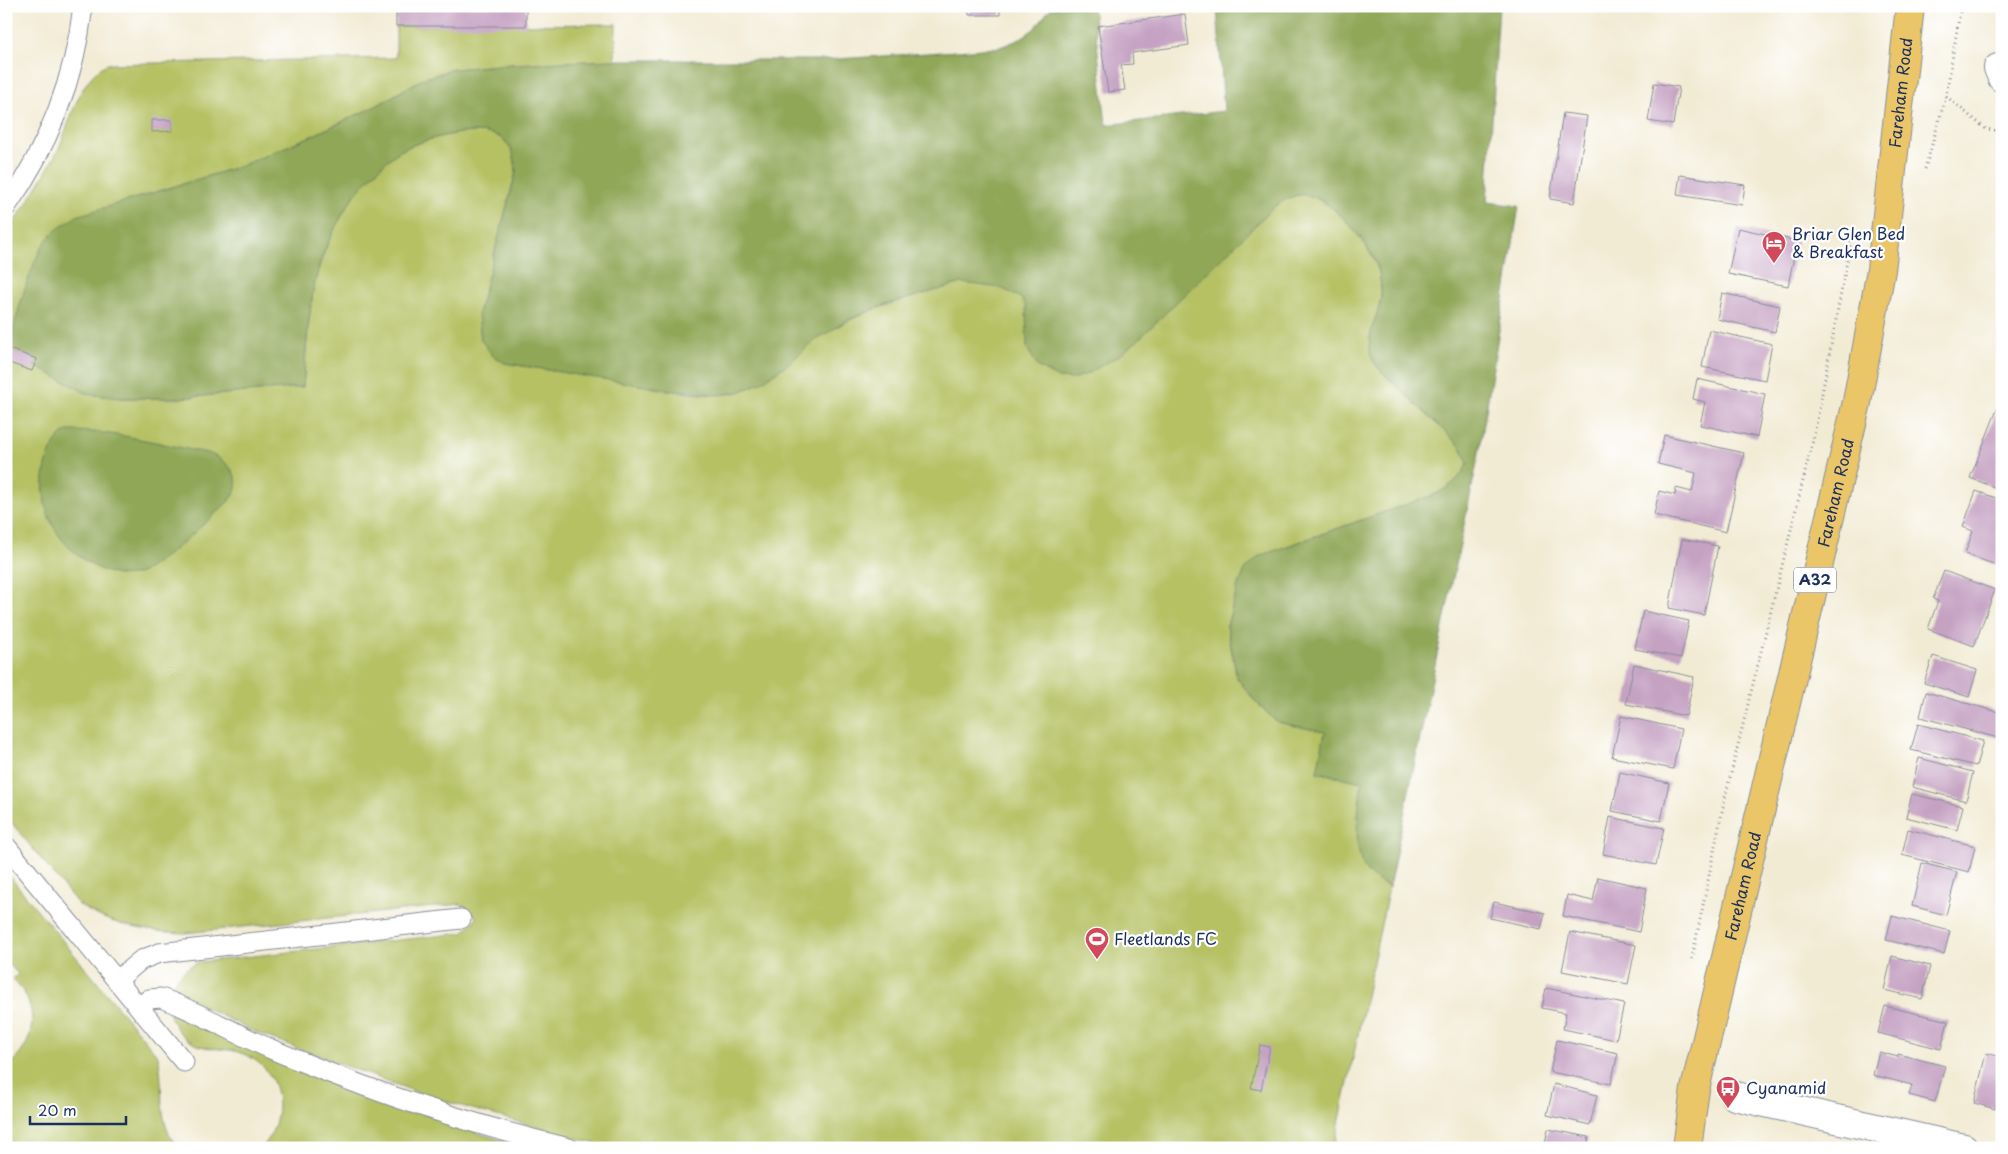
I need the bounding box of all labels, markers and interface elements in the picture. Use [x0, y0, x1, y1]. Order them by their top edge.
street label: Fareham Road [1882, 36, 1917, 149]
place label: Briar Glen Bed & Breakfast [1792, 221, 1905, 263]
hotel icon: Briar Glen Bed & Breakfast [1761, 230, 1787, 264]
street label: Fareham Road [1810, 436, 1859, 549]
road number: A32 [1794, 568, 1836, 592]
street label: Fareham Road [1717, 829, 1766, 943]
sports icon: Fleetlands FC [1084, 926, 1110, 960]
place label: Fleetlands FC [1114, 926, 1217, 950]
bus stop icon: Cyanamid [1715, 1075, 1741, 1109]
place label: Cyanamid [1746, 1075, 1826, 1099]
scale bar [30, 1094, 126, 1126]
text: 20 m [38, 1098, 77, 1121]

